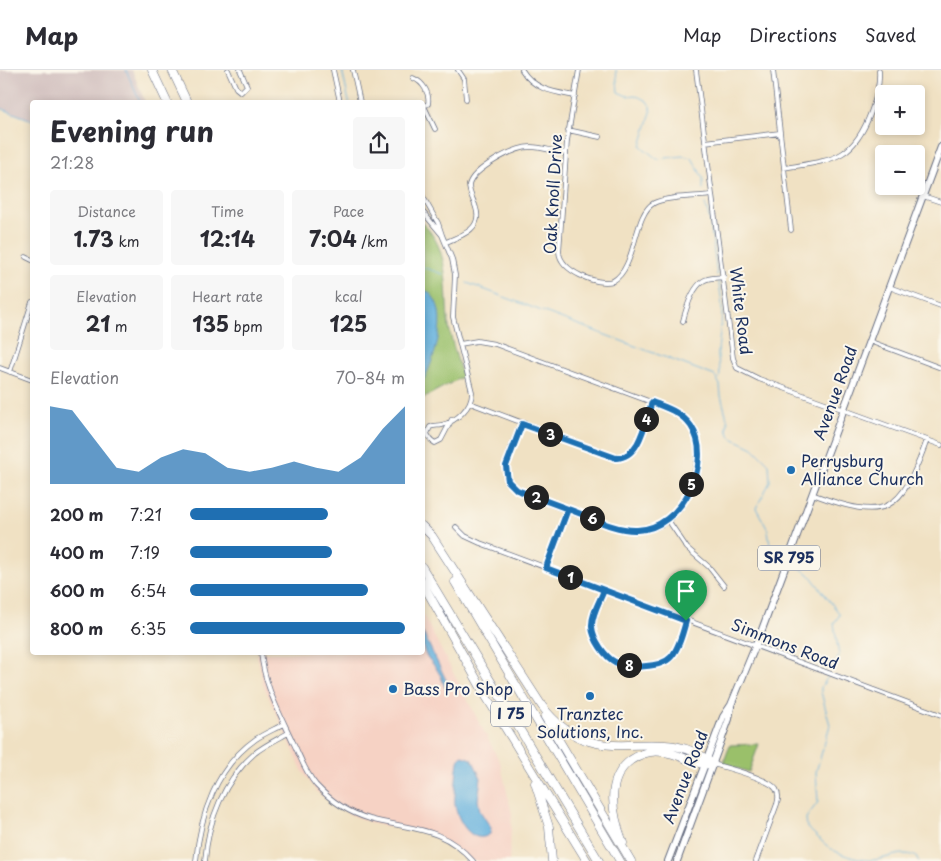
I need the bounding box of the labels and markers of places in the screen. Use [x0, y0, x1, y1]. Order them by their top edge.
pin: 4 [634, 406, 658, 432]
pin: 3 [538, 422, 562, 446]
place label: Perrysburg Alliance Church [801, 448, 924, 490]
marker: Perrysburg Alliance Church [785, 464, 797, 476]
pin: 5 [678, 472, 704, 496]
pin: 2 [524, 484, 548, 510]
pin: 6 [580, 506, 604, 530]
pin: 1 [558, 564, 582, 590]
pin [665, 570, 707, 621]
pin: 8 [616, 652, 642, 678]
place label: Bass Pro Shop [403, 676, 513, 700]
marker: Bass Pro Shop [387, 683, 399, 695]
marker: Tranztec Solutions, Inc. [584, 690, 596, 702]
place label: Tranztec Solutions, Inc. [536, 701, 644, 743]

